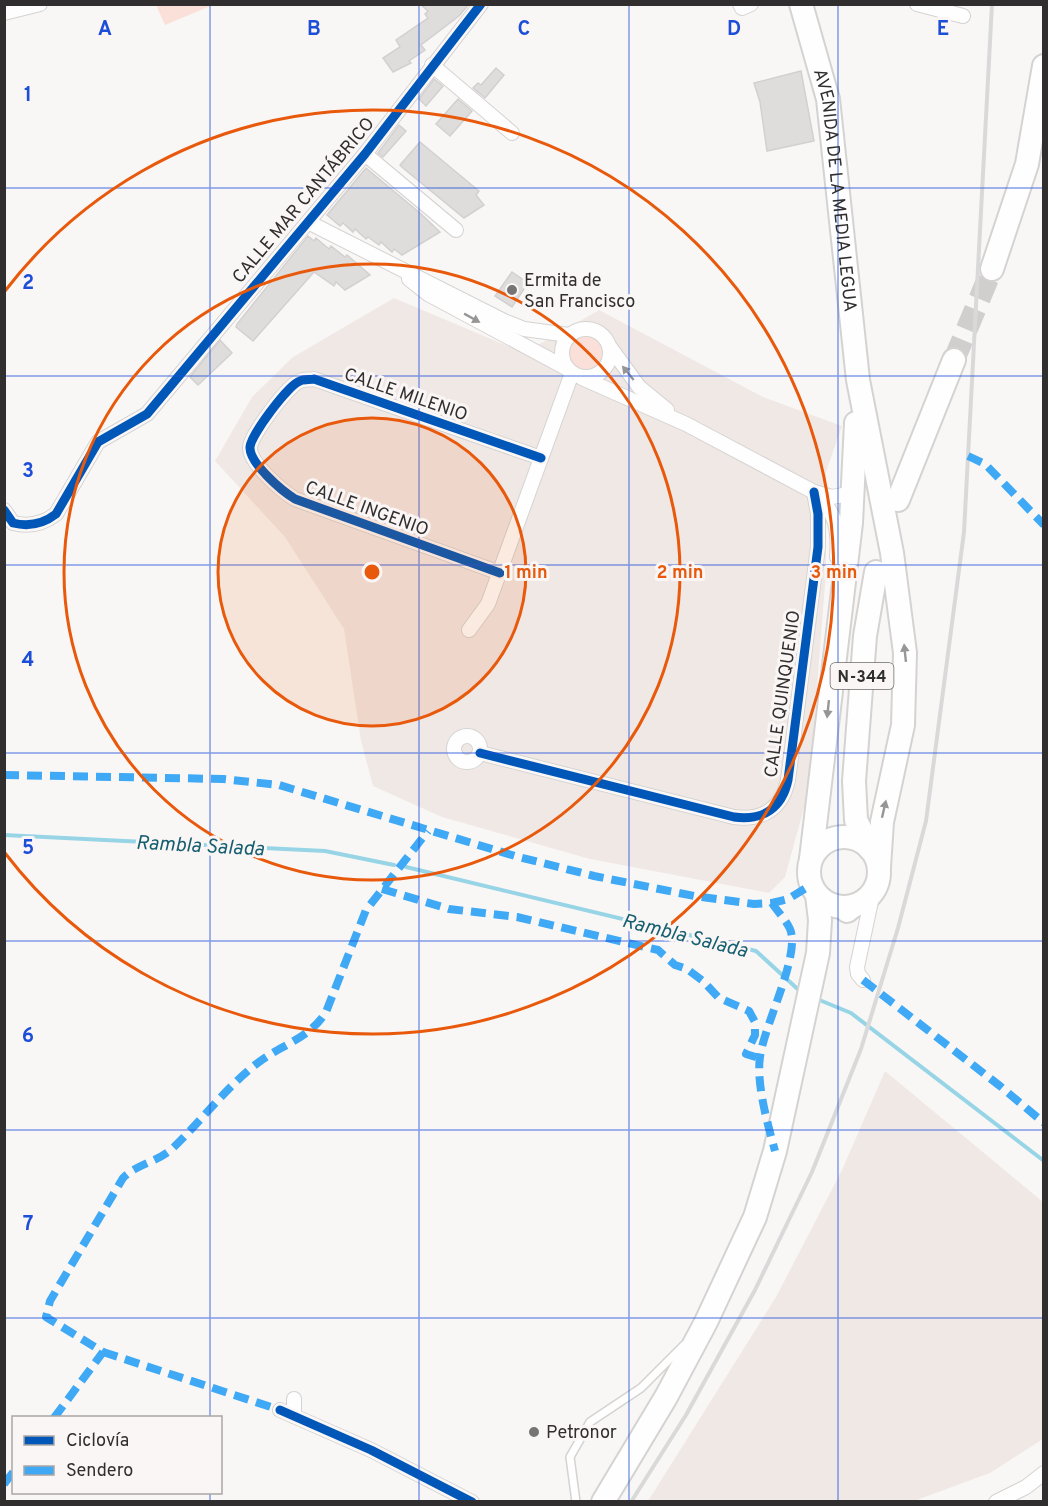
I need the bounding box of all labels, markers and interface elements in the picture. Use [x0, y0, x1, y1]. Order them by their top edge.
text: A [98, 17, 112, 43]
text: B [307, 17, 321, 43]
text: C [518, 17, 530, 43]
text: D [727, 17, 741, 43]
text: E [937, 17, 949, 43]
street label: AVENIDA DE LA MEDIA LEGUA [807, 66, 861, 313]
text: 1 [24, 83, 32, 109]
street label: CALLE MAR CANTÁBRICO [226, 112, 380, 289]
place label: Ermita de San Francisco [524, 270, 635, 314]
text: 2 [22, 271, 34, 297]
marker: Ermita de San Francisco [505, 283, 519, 297]
one-way arrow [464, 313, 481, 323]
street label: CALLE MILENIO [341, 363, 470, 427]
one-way arrow [623, 366, 635, 381]
text: 3 [22, 459, 34, 485]
street label: CALLE INGENIO [302, 476, 431, 542]
centre of rings [362, 562, 382, 582]
text: 1 min [504, 562, 548, 585]
text: 2 min [656, 562, 704, 585]
text: 3 min [811, 562, 857, 585]
street label: CALLE QUINQUENIO [760, 609, 807, 779]
one-way arrow [900, 644, 910, 663]
text: 4 [22, 648, 34, 674]
road number: N-344 [830, 663, 894, 689]
one-way arrow [824, 700, 833, 719]
one-way arrow [880, 800, 890, 818]
water label: Rambla Salada [135, 831, 265, 863]
text: 5 [22, 836, 34, 862]
water label: Rambla Salada [619, 909, 751, 965]
text: 6 [22, 1024, 34, 1050]
text: 7 [23, 1212, 33, 1238]
legend [12, 1416, 222, 1494]
place label: Petronor [546, 1422, 617, 1445]
marker: Petronor [527, 1425, 541, 1439]
text: Ciclovía [66, 1430, 129, 1453]
text: Sendero [66, 1460, 133, 1483]

